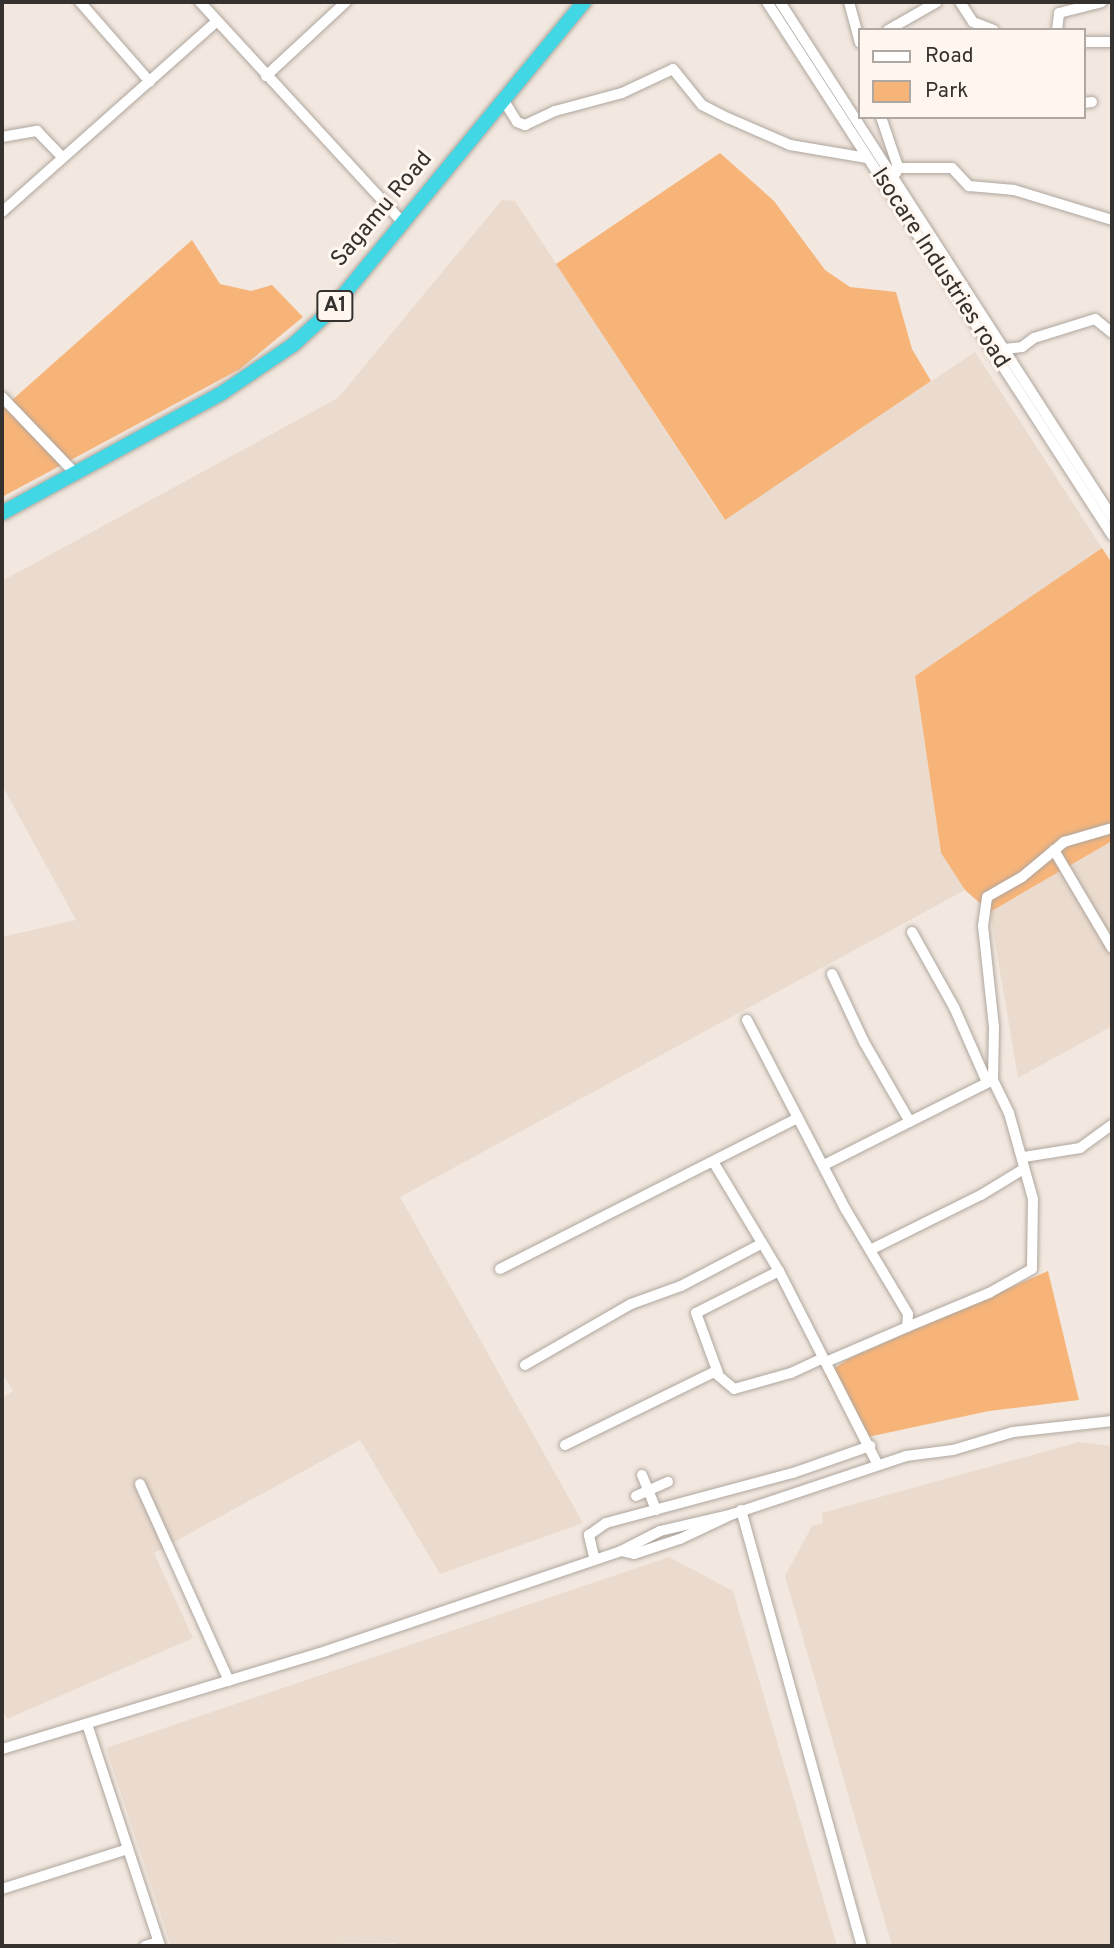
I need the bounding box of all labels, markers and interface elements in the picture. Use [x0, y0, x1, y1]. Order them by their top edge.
legend [858, 28, 1086, 119]
text: Road [925, 43, 974, 70]
text: Park [925, 78, 968, 105]
street label: Sagamu Road [327, 146, 439, 274]
street label: Isocare Industries road [864, 164, 1014, 374]
road number: A1 [316, 288, 354, 324]

